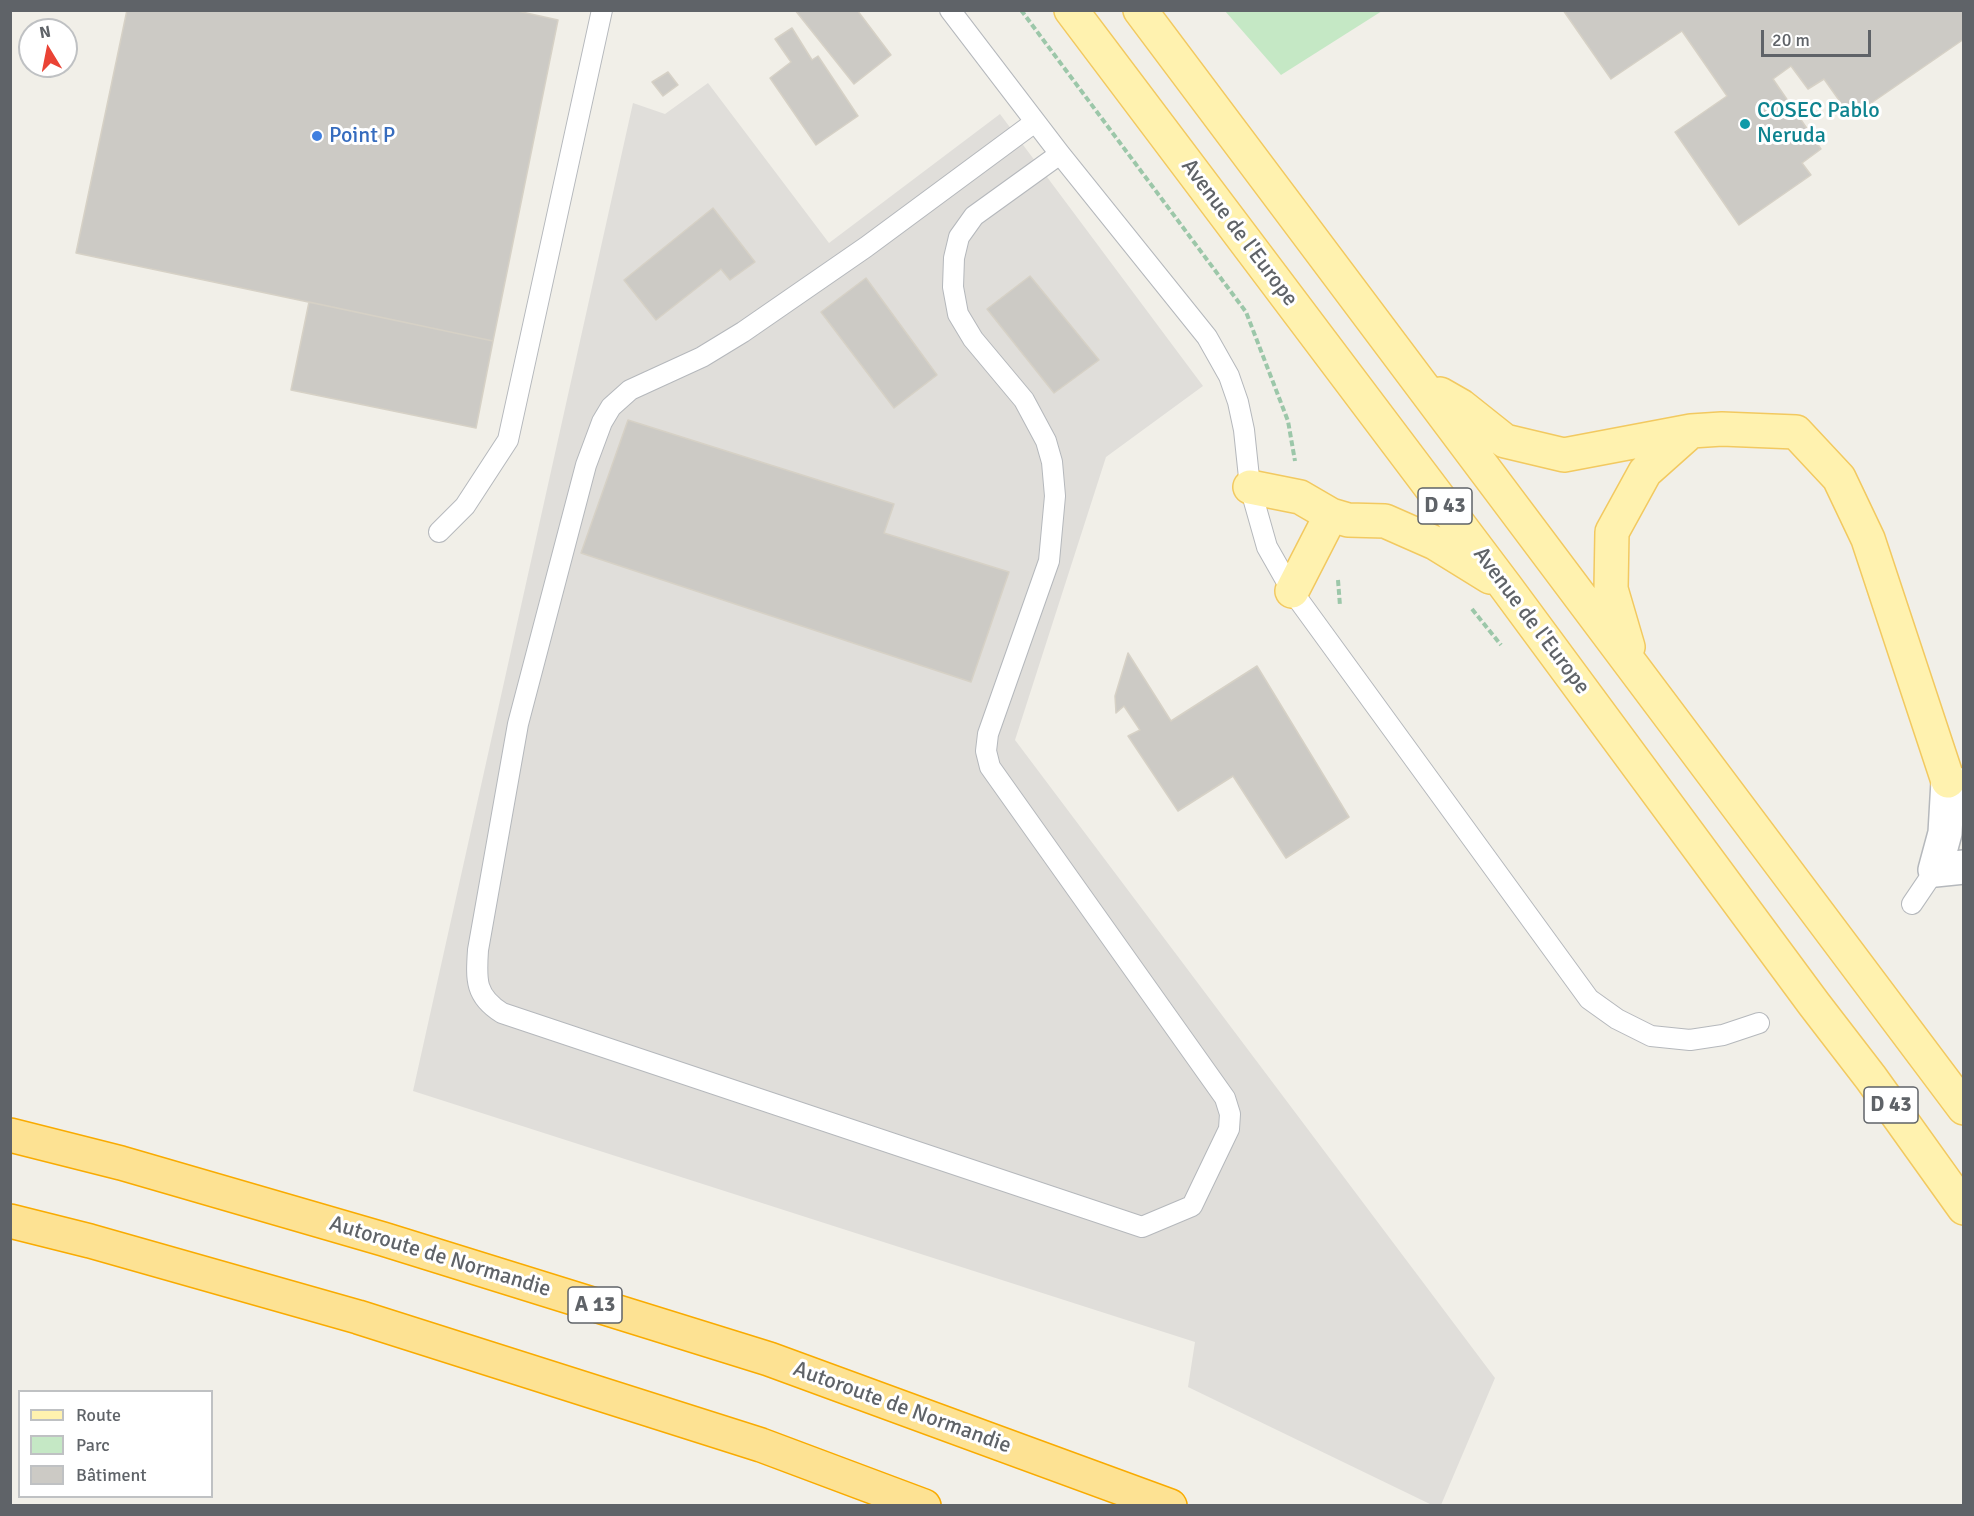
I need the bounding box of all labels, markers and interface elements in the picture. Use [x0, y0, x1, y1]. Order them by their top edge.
north arrow [18, 18, 78, 78]
scale bar [1764, 18, 1874, 56]
text: N [38, 21, 52, 43]
text: 20 m [1772, 29, 1810, 51]
place label: COSEC Pablo Neruda [1757, 98, 1880, 150]
marker: COSEC Pablo Neruda [1738, 117, 1752, 131]
place label: Point P [329, 123, 395, 149]
marker: Point P [310, 129, 324, 143]
street label: Avenue de l'Europe [1175, 154, 1303, 312]
road number: D 43 [1418, 488, 1472, 524]
street label: Avenue de l'Europe [1467, 542, 1595, 700]
road number: D 43 [1864, 1087, 1918, 1123]
street label: Autoroute de Normandie [326, 1211, 554, 1303]
road number: A 13 [568, 1287, 622, 1323]
street label: Autoroute de Normandie [789, 1356, 1015, 1460]
legend [18, 1390, 213, 1498]
text: Route [76, 1404, 121, 1426]
text: Parc [76, 1434, 110, 1456]
text: Bâtiment [76, 1464, 147, 1486]

